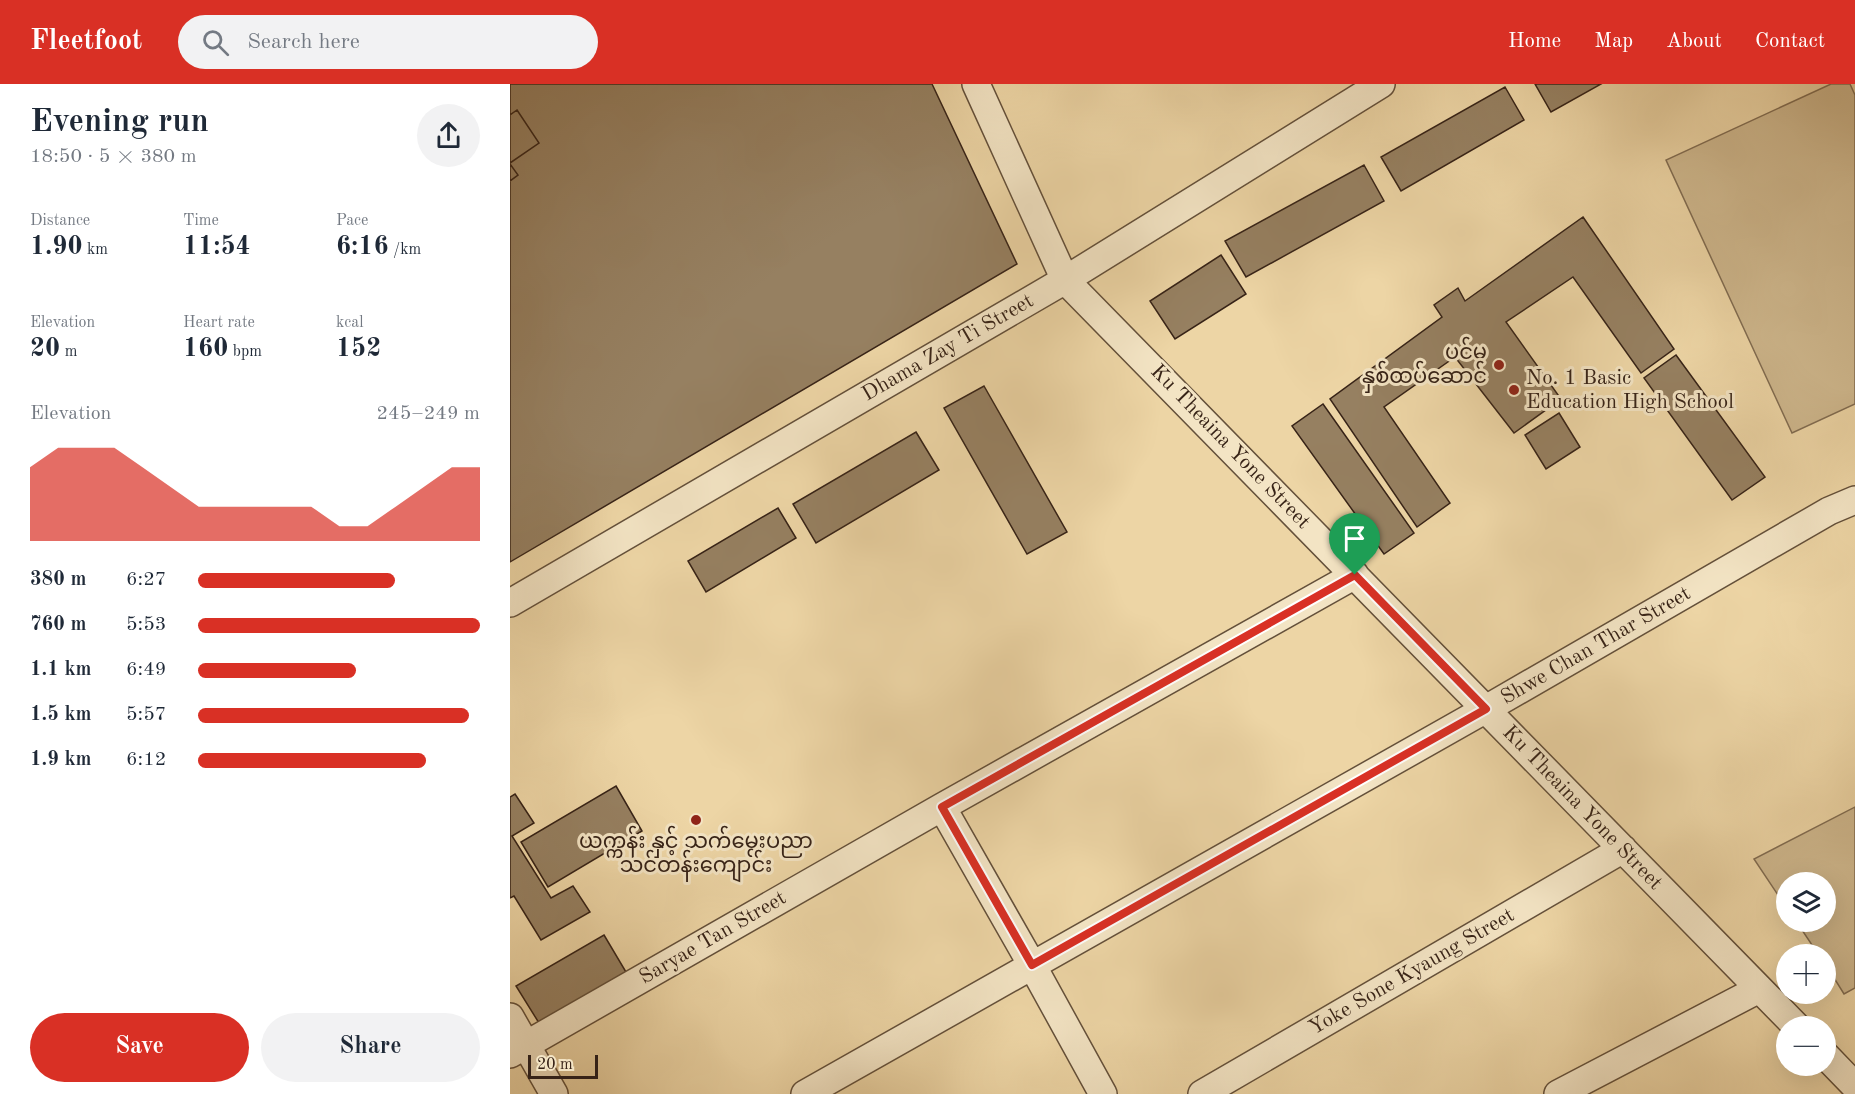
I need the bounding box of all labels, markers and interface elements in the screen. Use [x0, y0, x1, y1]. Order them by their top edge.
search box [178, 15, 598, 69]
icon: search [199, 26, 232, 59]
text: Fleetfoot [30, 28, 142, 56]
text: Search here [247, 31, 360, 53]
text: Home [1508, 31, 1561, 52]
text: Map [1594, 31, 1633, 52]
text: About [1666, 31, 1722, 52]
text: Contact [1755, 31, 1825, 52]
button: share [417, 104, 480, 167]
text: Evening run [30, 106, 209, 139]
text: 18:50 · 5 × 380 m [30, 147, 197, 167]
text: Distance [30, 213, 90, 229]
text: Time [183, 213, 219, 229]
text: Pace [336, 213, 368, 229]
text: 1.90 [30, 234, 83, 260]
text: 11:54 [183, 234, 251, 260]
text: 6:16 [336, 234, 389, 260]
text: km [83, 242, 108, 258]
text: /km [389, 242, 421, 258]
street label: Dhama Zay Ti Street [859, 290, 1037, 406]
text: Elevation [30, 315, 95, 331]
text: Heart rate [183, 315, 255, 331]
text: kcal [336, 315, 364, 331]
text: 20 [30, 336, 60, 362]
text: 160 [183, 336, 228, 362]
text: 152 [336, 336, 381, 362]
place label: ပင်မ နှစ်ထပ်ဆောင် [1362, 336, 1487, 393]
text: m [60, 344, 77, 360]
text: bpm [228, 344, 262, 360]
marker: ပင်မ နှစ်ထပ်ဆောင် [1492, 358, 1506, 372]
street label: Ku Theaina Yone Street [1146, 361, 1314, 533]
place label: No. 1 Basic Education High School [1526, 368, 1734, 413]
marker: No. 1 Basic Education High School [1507, 383, 1521, 397]
text: Elevation [30, 404, 111, 424]
text: 245–249 m [377, 404, 480, 424]
pin [1329, 513, 1380, 575]
icon: arrive [1338, 522, 1371, 555]
text: 380 m [30, 570, 86, 590]
text: 6:27 [126, 570, 166, 590]
street label: Shwe Chan Thar Street [1498, 583, 1694, 709]
text: 760 m [30, 615, 86, 635]
text: 5:53 [126, 615, 166, 635]
text: 1.1 km [30, 660, 92, 680]
text: 6:49 [126, 660, 166, 680]
text: 1.5 km [30, 705, 92, 725]
text: 5:57 [126, 705, 166, 725]
street label: Ku Theaina Yone Street [1498, 722, 1666, 894]
text: 1.9 km [30, 750, 92, 770]
text: 6:12 [126, 750, 166, 770]
marker: ယက္ကန်း နှင့် သက်မွေးပညာ သင်တန်းကျောင်း [689, 813, 703, 827]
place label: ယက္ကန်း နှင့် သက်မွေးပညာ သင်တန်းကျောင်း [579, 825, 813, 883]
map controls [1776, 872, 1836, 1076]
button: layers [1776, 872, 1836, 932]
street label: Saryae Tan Street [636, 888, 790, 988]
street label: Yoke Sone Kyaung Street [1306, 905, 1518, 1039]
button: + [1776, 944, 1836, 1004]
button: Save [30, 1013, 249, 1082]
button: Share [261, 1013, 480, 1082]
button: − [1776, 1016, 1836, 1076]
scale bar [528, 1052, 598, 1080]
text: 20 m [537, 1057, 573, 1073]

